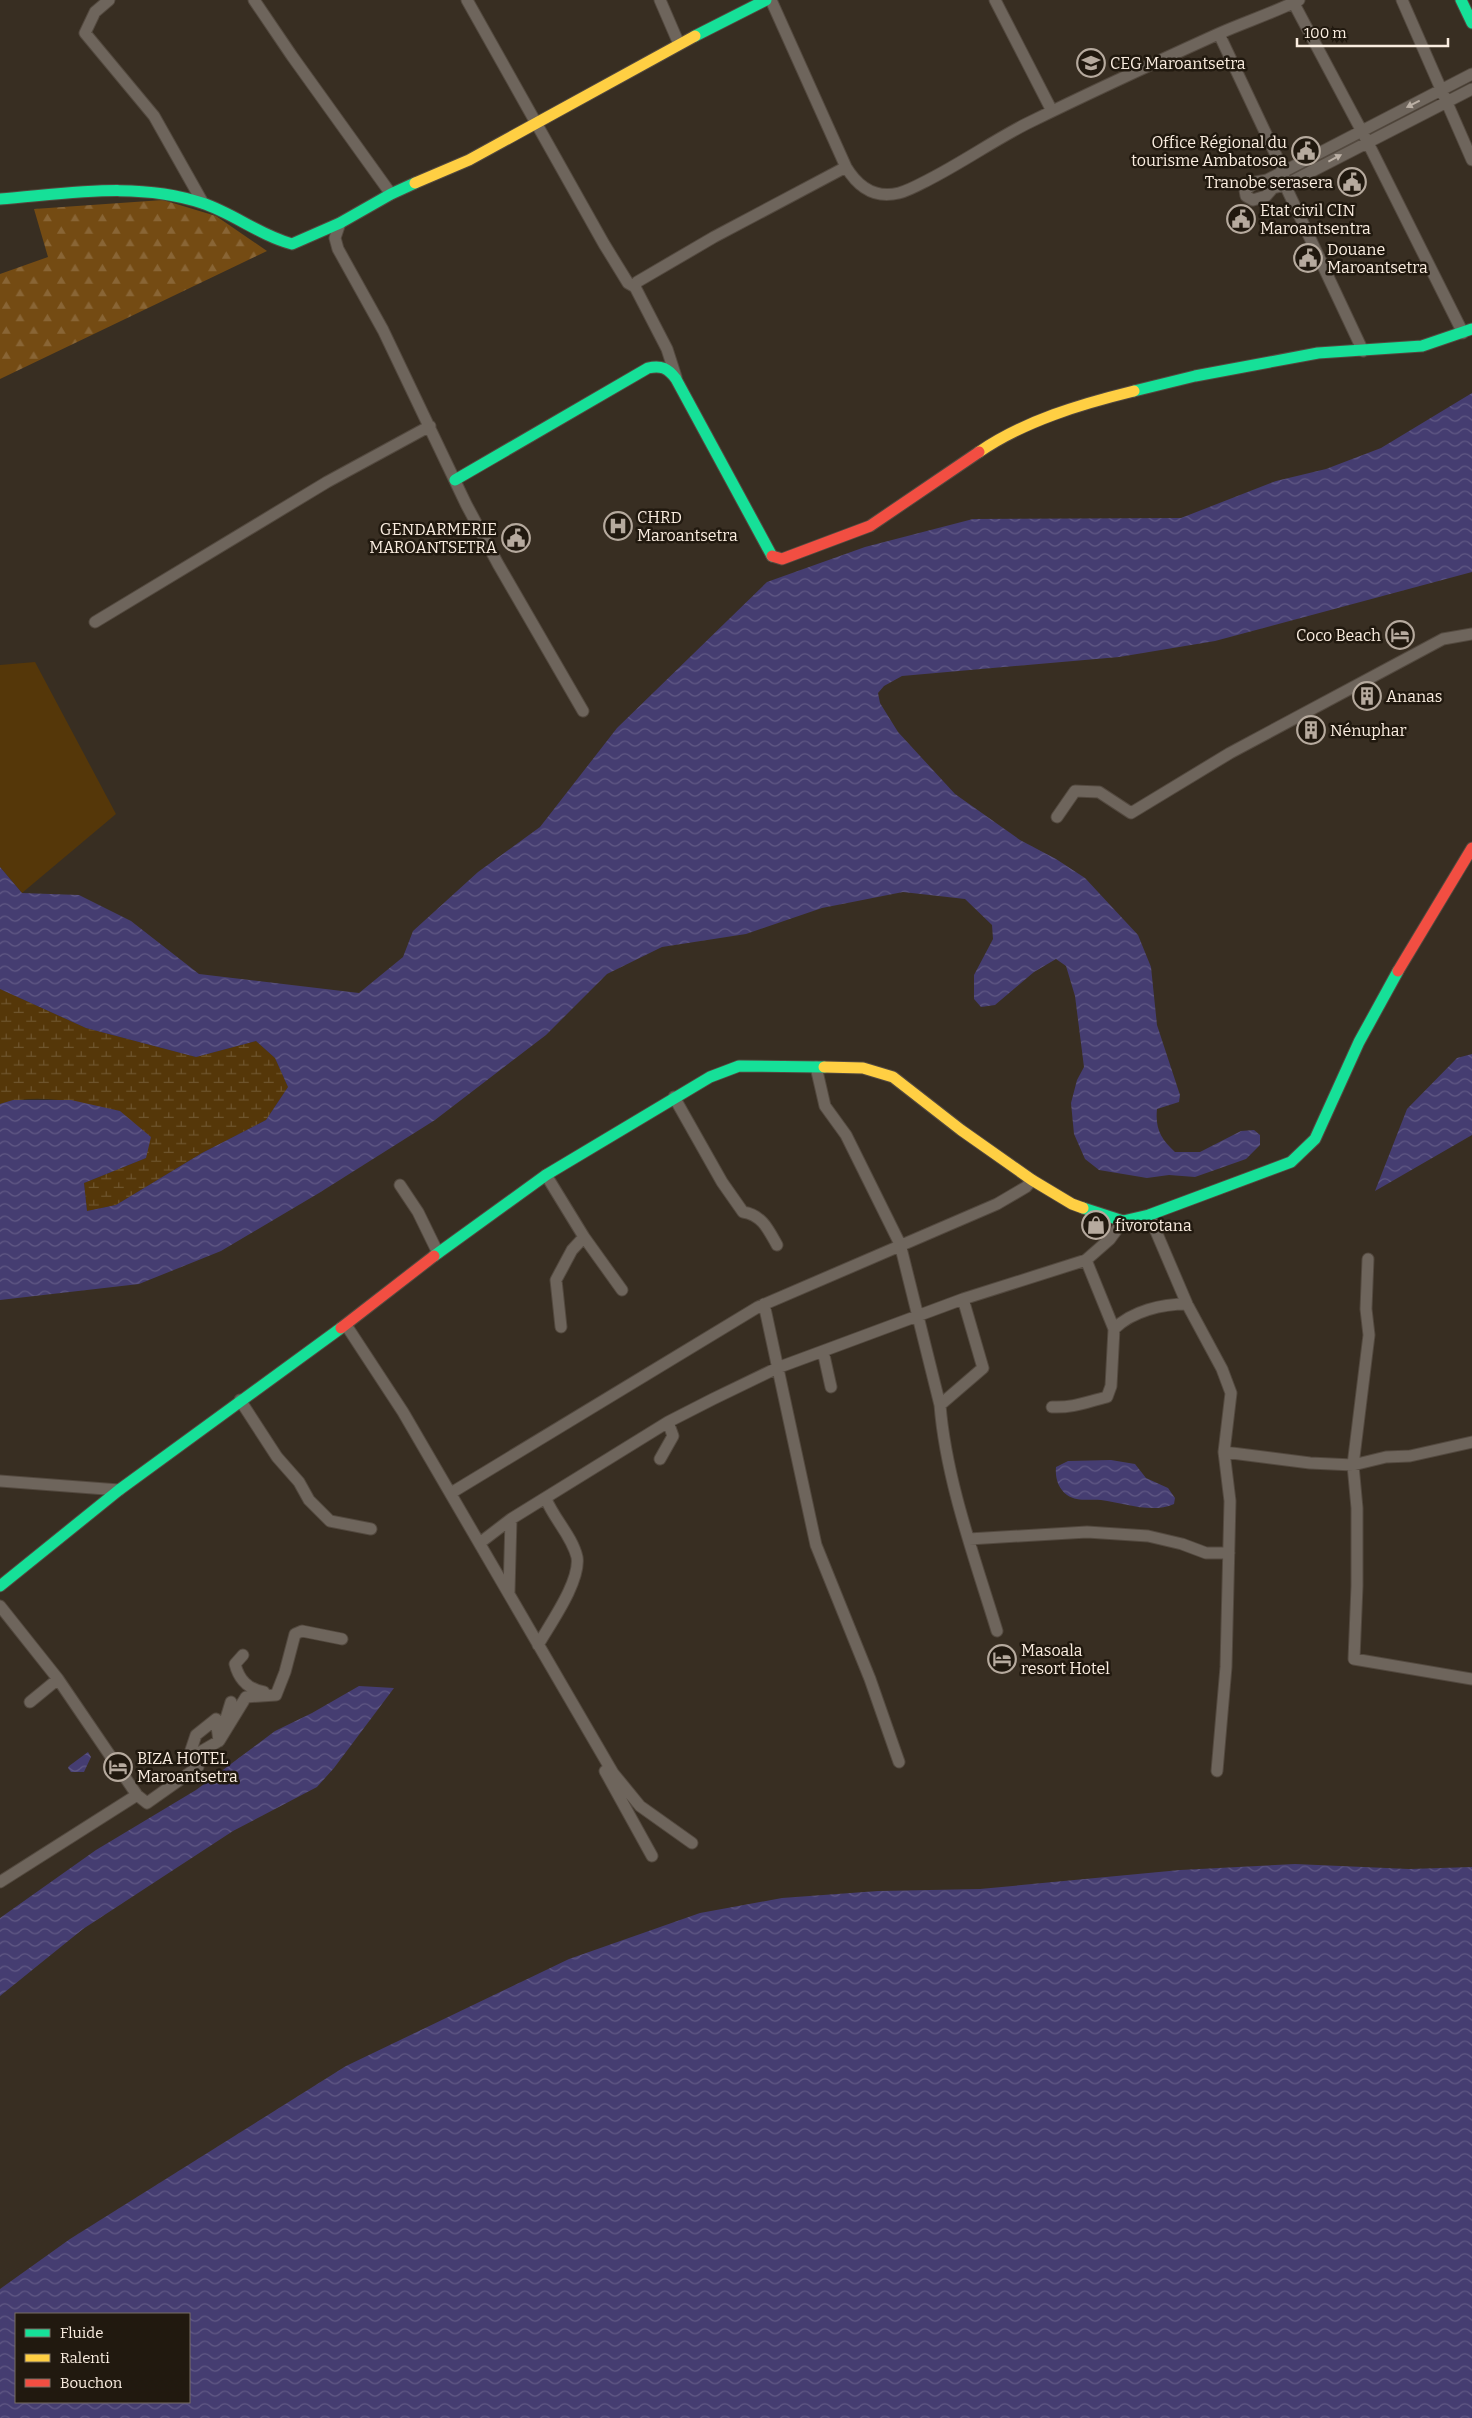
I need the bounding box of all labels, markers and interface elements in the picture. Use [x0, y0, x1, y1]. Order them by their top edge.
scale bar [1297, 15, 1448, 47]
text: 100 m [1304, 24, 1347, 42]
school or university icon: CEG Maroantsetra [1076, 48, 1106, 78]
place label: CEG Maroantsetra [1110, 54, 1246, 73]
one-way arrow [1406, 100, 1420, 108]
place label: Office Régional du tourisme Ambatosoa [1131, 133, 1287, 170]
public building icon: Office Régional du tourisme Ambatosoa [1291, 136, 1321, 166]
one-way arrow [1328, 154, 1342, 162]
public building icon: Tranobe serasera [1337, 167, 1367, 197]
place label: Tranobe serasera [1205, 173, 1333, 192]
place label: Etat civil CIN Maroantsentra [1260, 201, 1371, 238]
public building icon: Etat civil CIN Maroantsentra [1226, 204, 1256, 234]
place label: Douane Maroantsetra [1327, 240, 1428, 277]
public building icon: Douane Maroantsetra [1293, 243, 1323, 273]
place label: CHRD Maroantsetra [637, 508, 738, 545]
hospital icon: CHRD Maroantsetra [603, 511, 633, 541]
place label: GENDARMERIE MAROANTSETRA [369, 520, 498, 557]
public building icon: GENDARMERIE MAROANTSETRA [501, 523, 531, 553]
hotel icon: Coco Beach [1385, 620, 1415, 650]
place label: Coco Beach [1296, 626, 1381, 645]
building icon: Ananas [1352, 681, 1382, 711]
place label: Ananas [1386, 687, 1442, 706]
building icon: Nénuphar [1296, 715, 1326, 745]
place label: Nénuphar [1330, 721, 1407, 740]
shop icon: fivorotana [1081, 1210, 1111, 1240]
place label: fivorotana [1115, 1216, 1192, 1235]
place label: Masoala resort Hotel [1021, 1641, 1110, 1678]
hotel icon: Masoala resort Hotel [987, 1644, 1017, 1674]
place label: BIZA HOTEL Maroantsetra [137, 1749, 238, 1786]
hotel icon: BIZA HOTEL Maroantsetra [103, 1752, 133, 1782]
legend [15, 2313, 190, 2403]
text: Fluide [60, 2324, 103, 2342]
text: Ralenti [60, 2349, 110, 2367]
text: Bouchon [60, 2374, 123, 2392]

